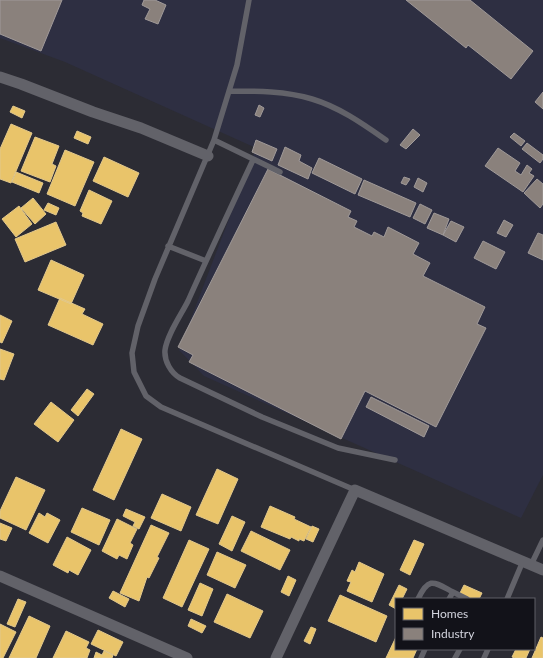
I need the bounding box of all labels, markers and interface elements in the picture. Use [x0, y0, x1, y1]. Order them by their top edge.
legend [395, 598, 535, 650]
text: Homes [431, 606, 468, 621]
text: Industry [431, 626, 475, 641]

